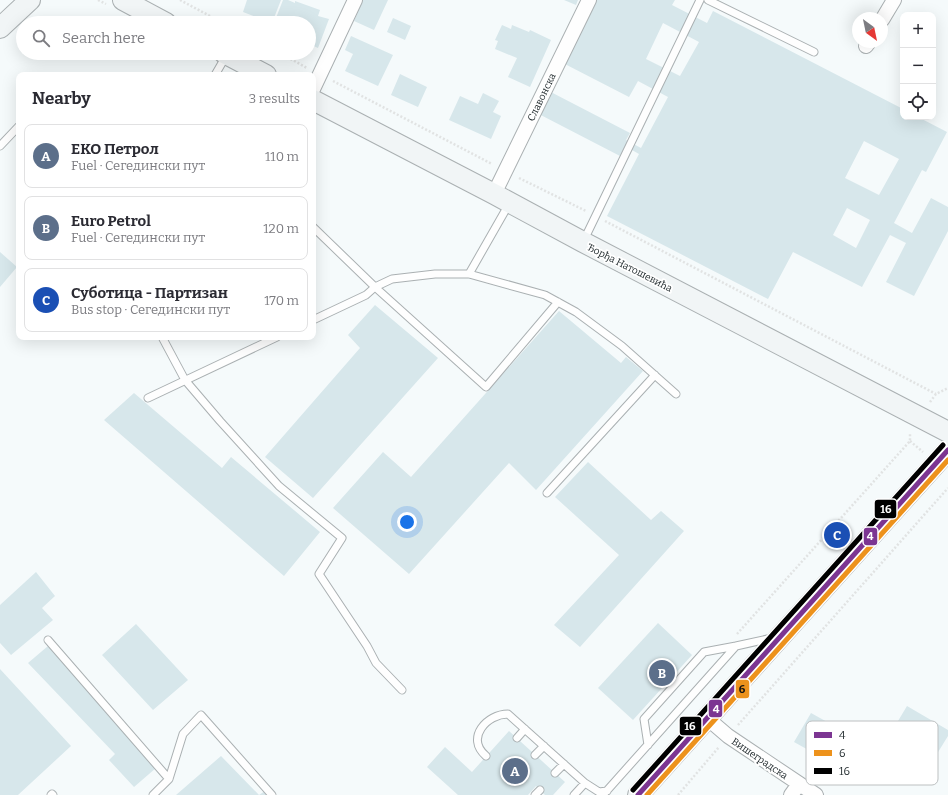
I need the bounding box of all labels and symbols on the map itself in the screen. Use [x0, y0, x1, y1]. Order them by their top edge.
north arrow [852, 12, 888, 48]
street label: Славонска [525, 71, 559, 123]
street label: Ђорђа Натошевића [585, 241, 675, 295]
line badge: 16 [874, 499, 897, 519]
text: 16 [880, 503, 892, 516]
your location [397, 512, 417, 532]
pin: C [824, 520, 850, 550]
line badge: 4 [863, 527, 878, 546]
text: 4 [867, 530, 874, 543]
pin: B [649, 658, 675, 688]
line badge: 6 [735, 679, 750, 699]
text: 6 [739, 683, 746, 696]
line badge: 4 [708, 699, 723, 718]
text: 4 [713, 703, 720, 716]
line badge: 16 [679, 716, 702, 736]
text: 16 [684, 720, 696, 733]
legend [806, 721, 938, 785]
text: 4 [839, 729, 846, 742]
street label: Вишеградска [729, 736, 790, 782]
text: 6 [839, 747, 845, 760]
pin: A [502, 756, 528, 786]
text: 16 [839, 765, 850, 778]

